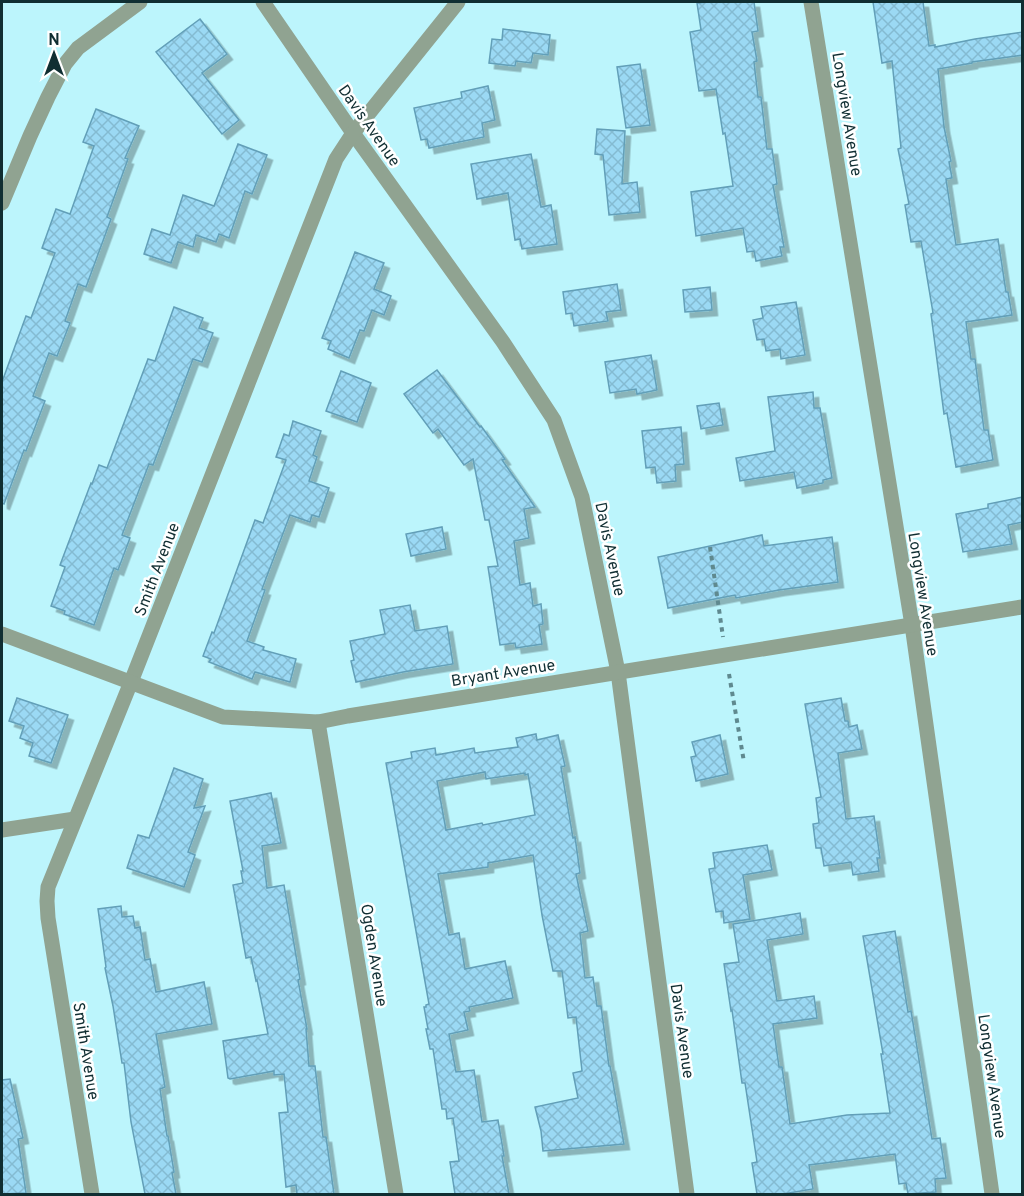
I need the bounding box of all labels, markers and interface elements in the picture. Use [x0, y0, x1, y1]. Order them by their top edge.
north arrow [24, 24, 84, 84]
text: N [48, 31, 60, 51]
street label: Longview Avenue [826, 51, 866, 178]
street label: Davis Avenue [333, 81, 404, 171]
street label: Davis Avenue [589, 501, 629, 598]
street label: Smith Avenue [131, 520, 185, 619]
street label: Longview Avenue [902, 531, 942, 658]
street label: Bryant Avenue [450, 656, 557, 692]
street label: Ogden Avenue [355, 902, 391, 1008]
street label: Davis Avenue [664, 983, 698, 1080]
street label: Smith Avenue [67, 1001, 103, 1102]
street label: Longview Avenue [972, 1013, 1010, 1140]

